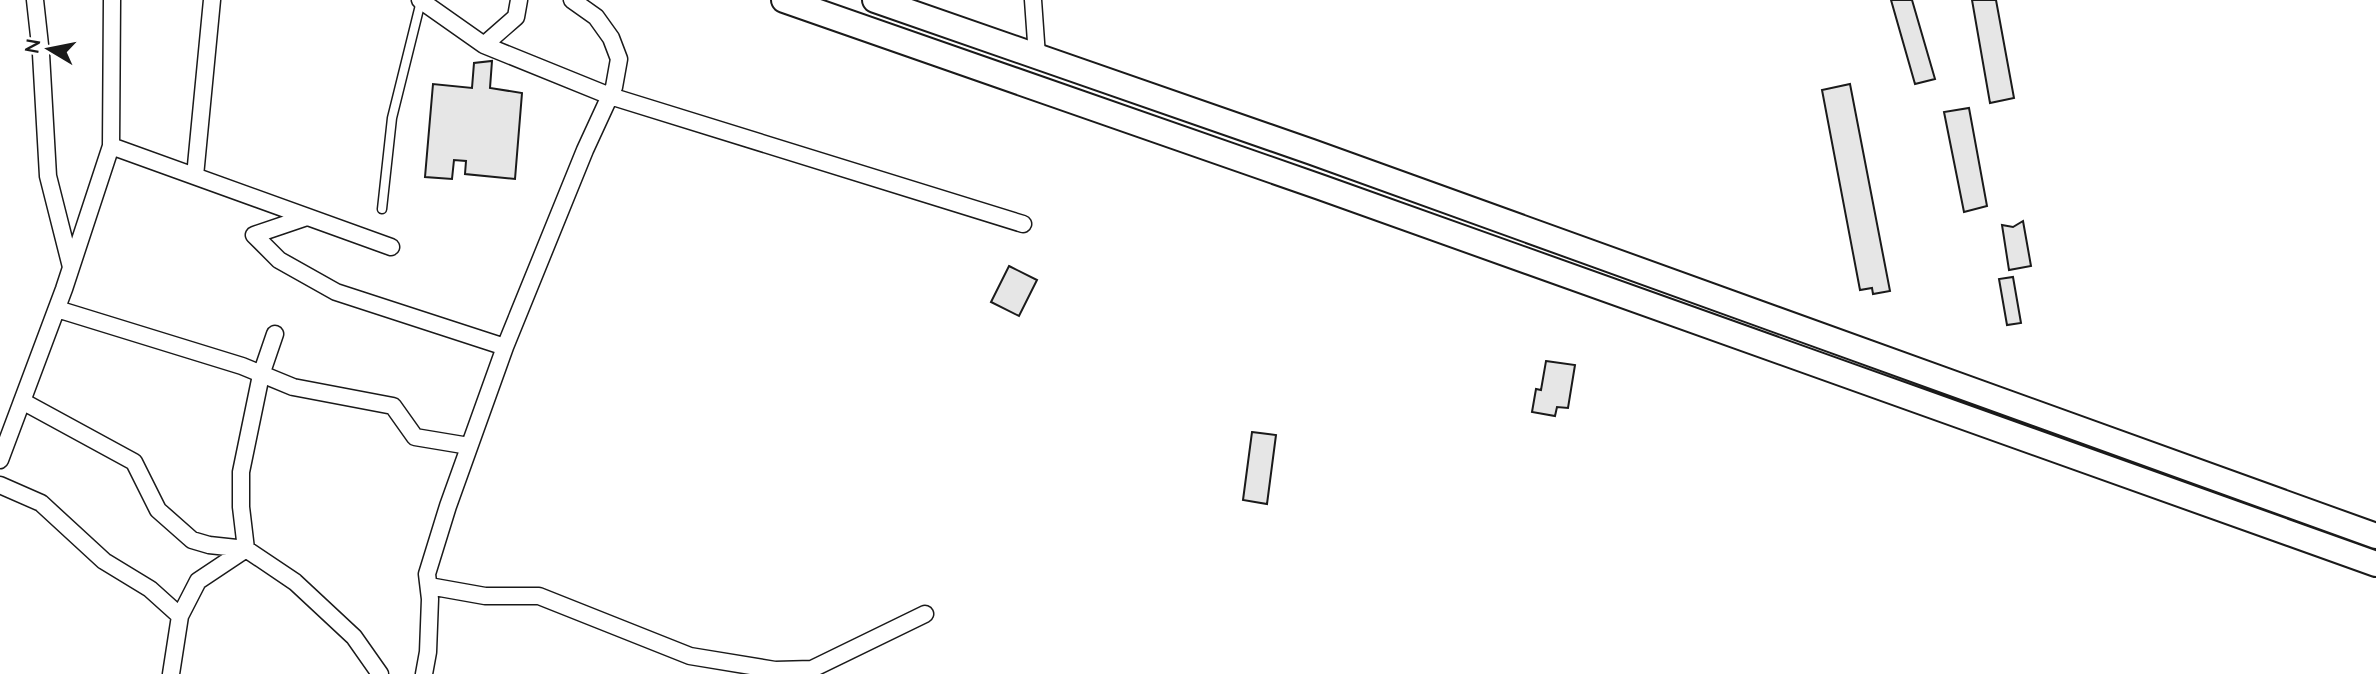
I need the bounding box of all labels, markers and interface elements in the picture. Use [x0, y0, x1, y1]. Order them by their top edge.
north arrow [14, 14, 84, 84]
text: N [19, 37, 44, 55]

